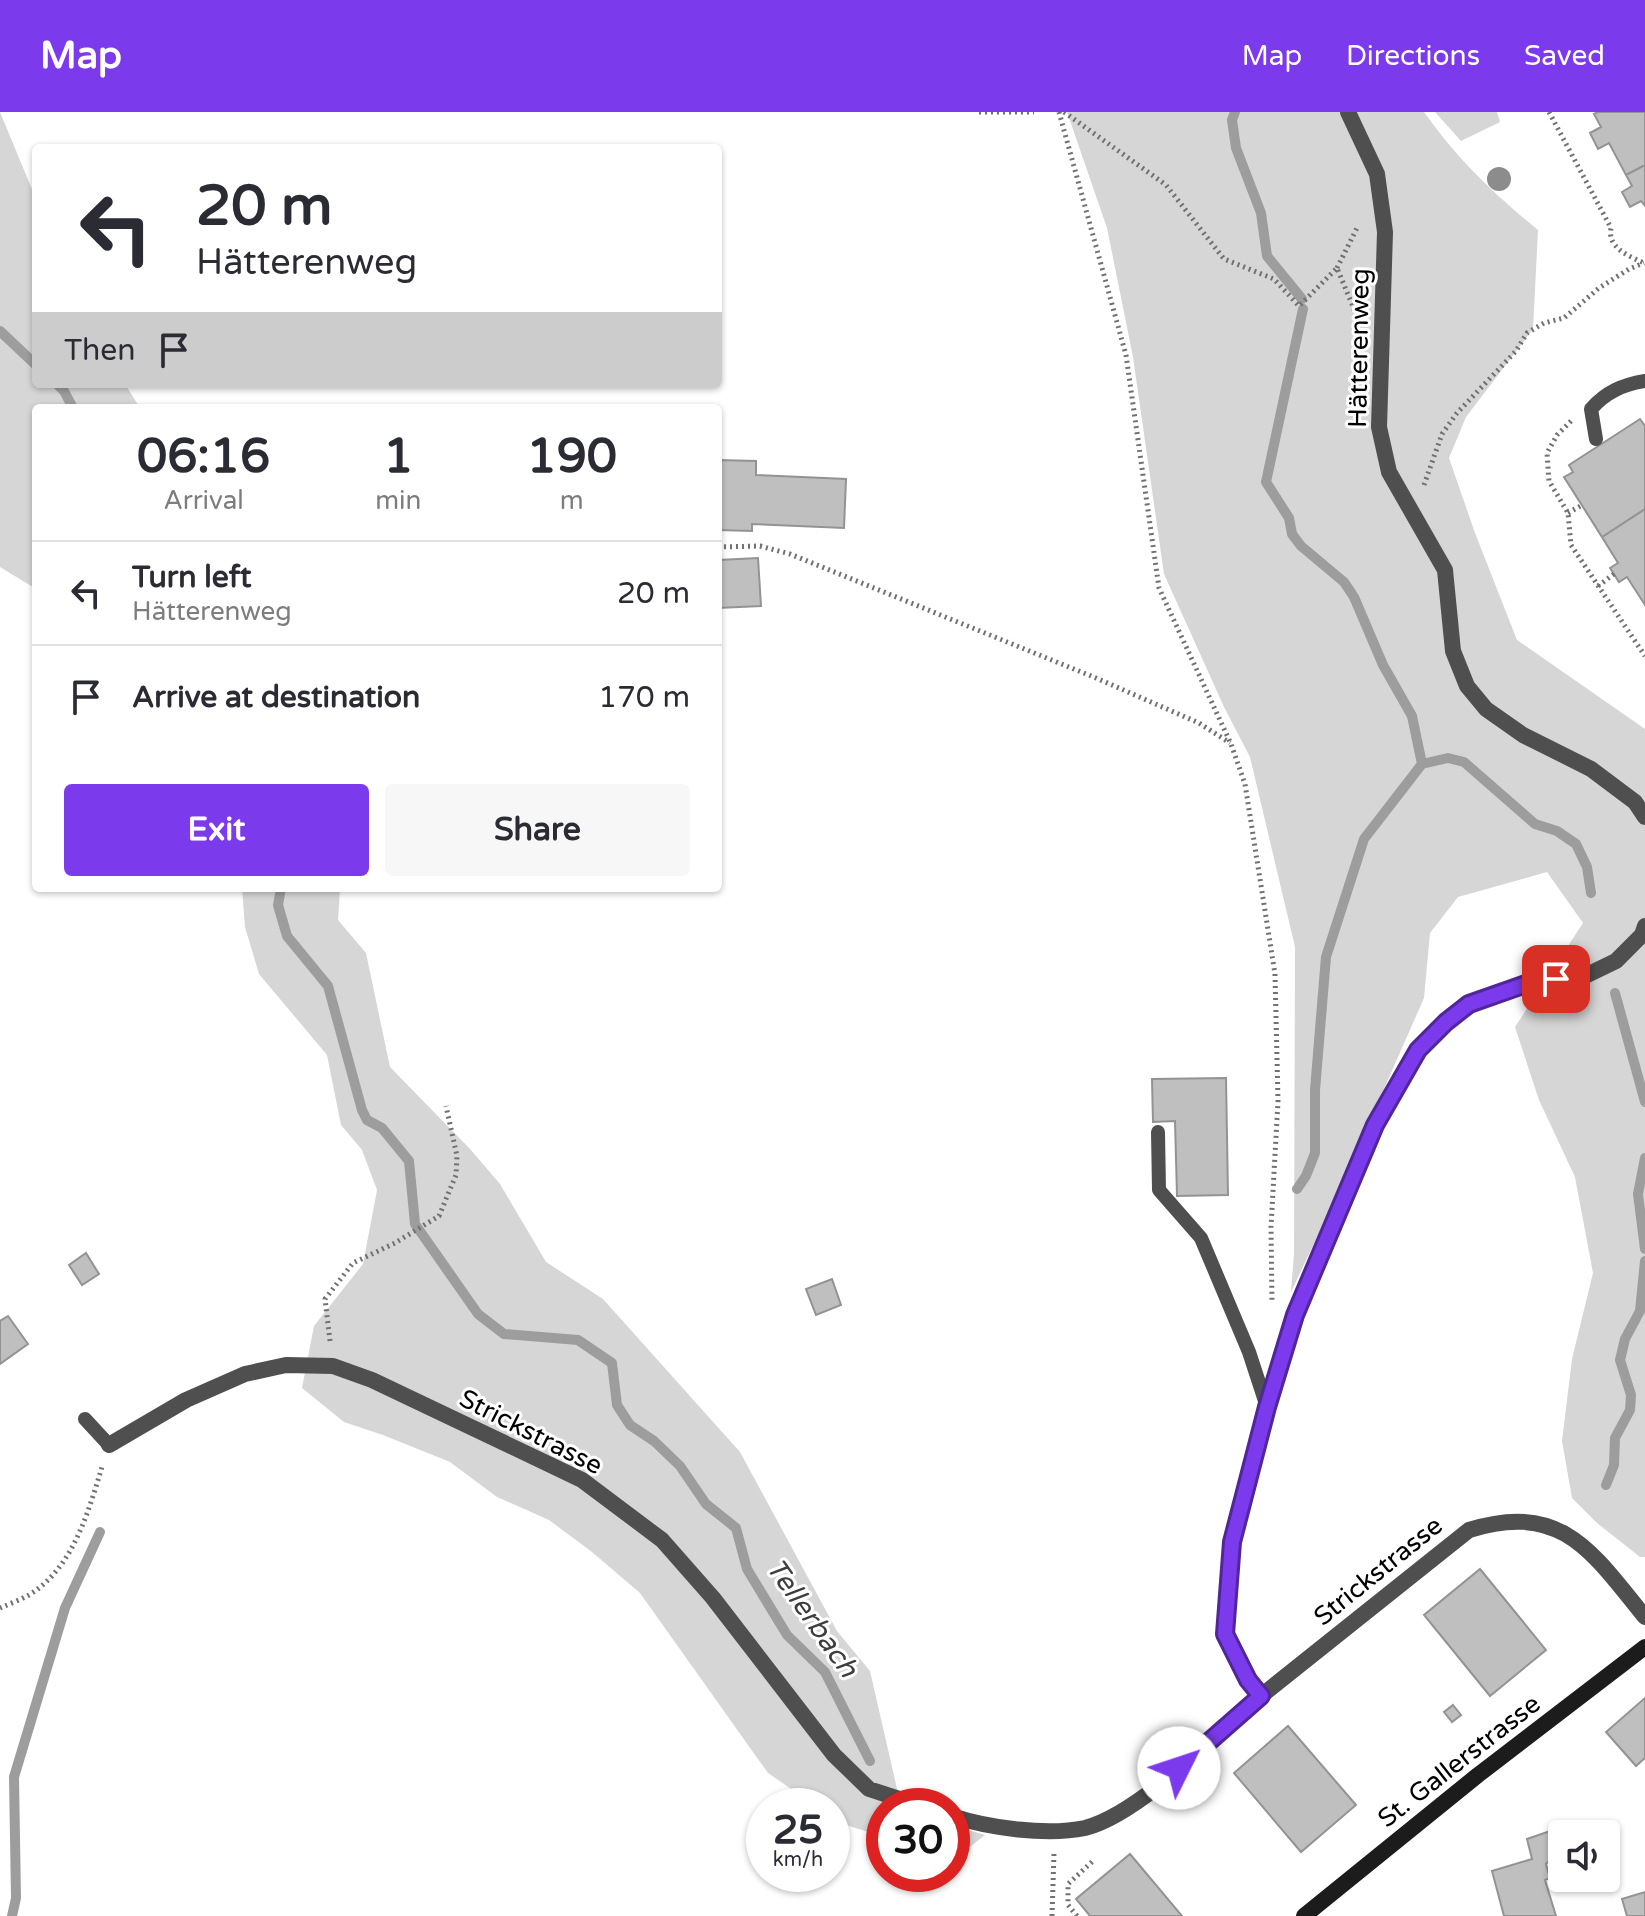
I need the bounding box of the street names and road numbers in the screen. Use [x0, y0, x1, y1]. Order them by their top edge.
street label: Hätterenweg [1342, 268, 1376, 428]
street label: Strickstrasse [454, 1383, 608, 1481]
street label: Strickstrasse [1308, 1510, 1448, 1632]
street label: St. Gallerstrasse [1372, 1688, 1546, 1834]

